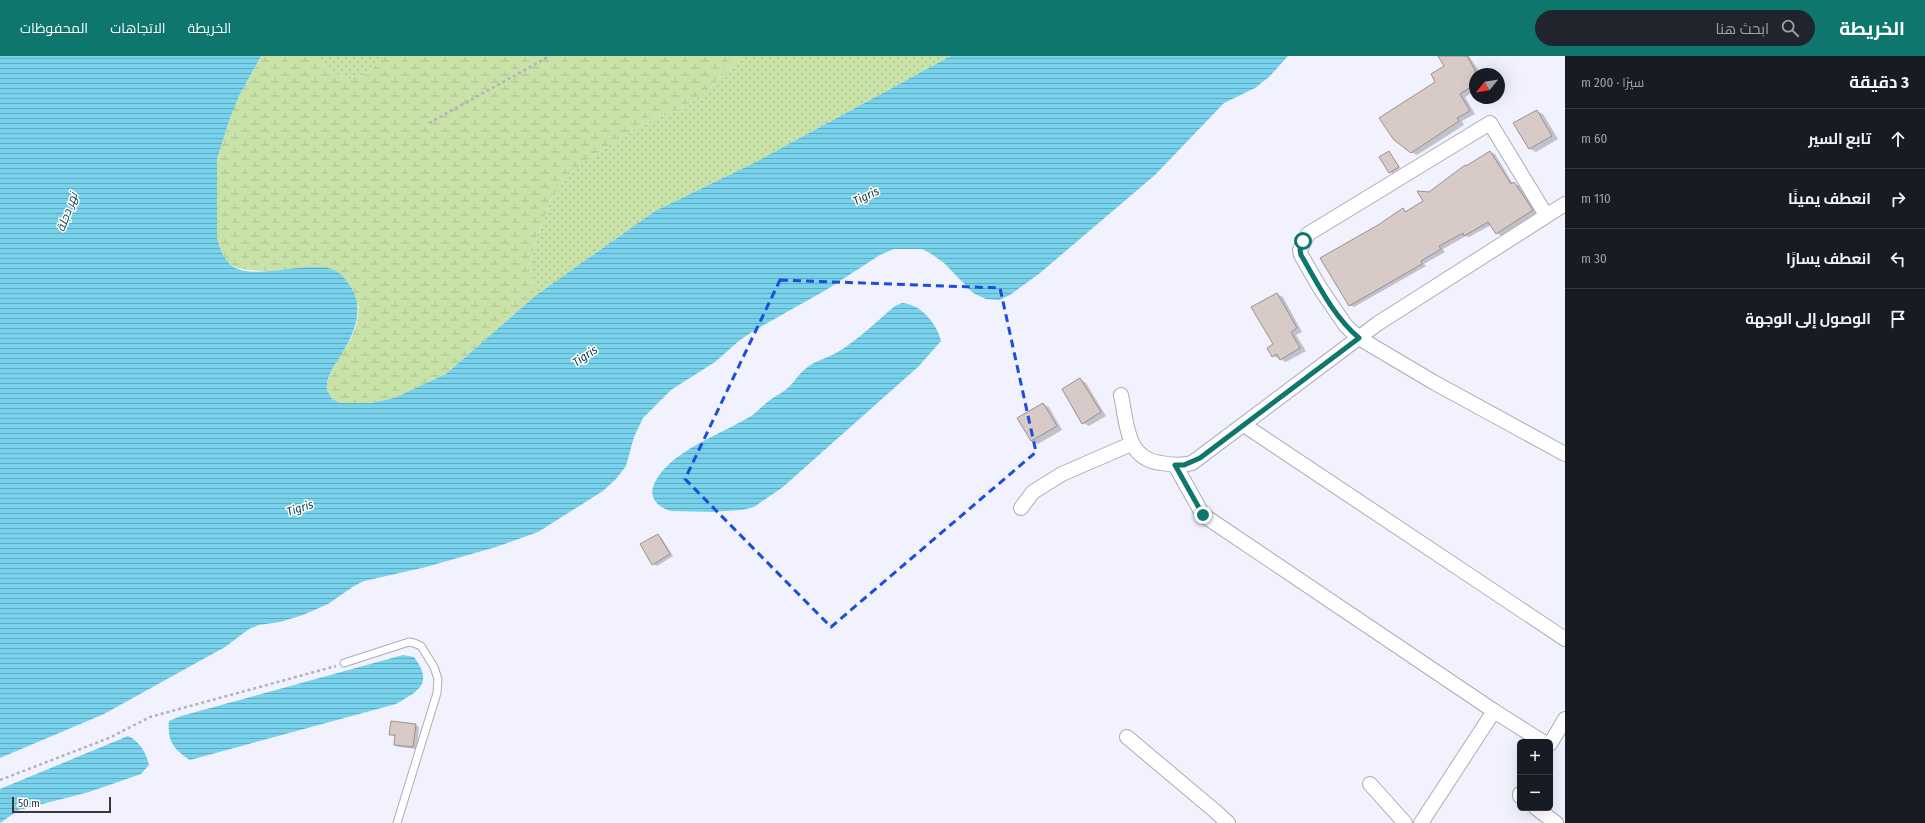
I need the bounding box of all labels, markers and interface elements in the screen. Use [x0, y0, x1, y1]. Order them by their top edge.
search box [1535, 10, 1815, 46]
icon: search [1779, 17, 1801, 39]
text: الخريطة [1839, 17, 1905, 40]
text: المحفوظات [20, 20, 88, 37]
text: الاتجاهات [110, 20, 166, 37]
text: الخريطة [188, 20, 231, 37]
text: ابحث هنا [1716, 20, 1769, 38]
north arrow [1469, 68, 1505, 104]
text: 3 دقيقة [1849, 72, 1909, 93]
text: سيرًا · 200 m [1581, 75, 1644, 90]
icon: ahead [1887, 128, 1909, 150]
text: تابع السير [1808, 130, 1871, 148]
text: 60 m [1581, 131, 1607, 146]
water label: Tigris [851, 184, 881, 208]
icon: right [1887, 188, 1909, 210]
water label: نهر دجلة [53, 189, 81, 233]
text: انعطف يمينًا [1788, 190, 1871, 208]
text: 110 m [1581, 191, 1611, 206]
route start [1294, 232, 1312, 250]
icon: left [1887, 248, 1909, 270]
text: انعطف يسارًا [1786, 250, 1871, 268]
text: 30 m [1581, 251, 1607, 266]
icon: arrive [1887, 308, 1909, 330]
text: الوصول إلى الوجهة [1745, 310, 1871, 328]
water label: Tigris [570, 343, 600, 369]
water label: Tigris [285, 497, 315, 519]
route end [1194, 506, 1212, 524]
map controls [1517, 739, 1553, 811]
button: + [1517, 739, 1553, 775]
button: − [1517, 775, 1553, 811]
scale bar [12, 795, 111, 814]
text: 50 m [18, 797, 40, 810]

